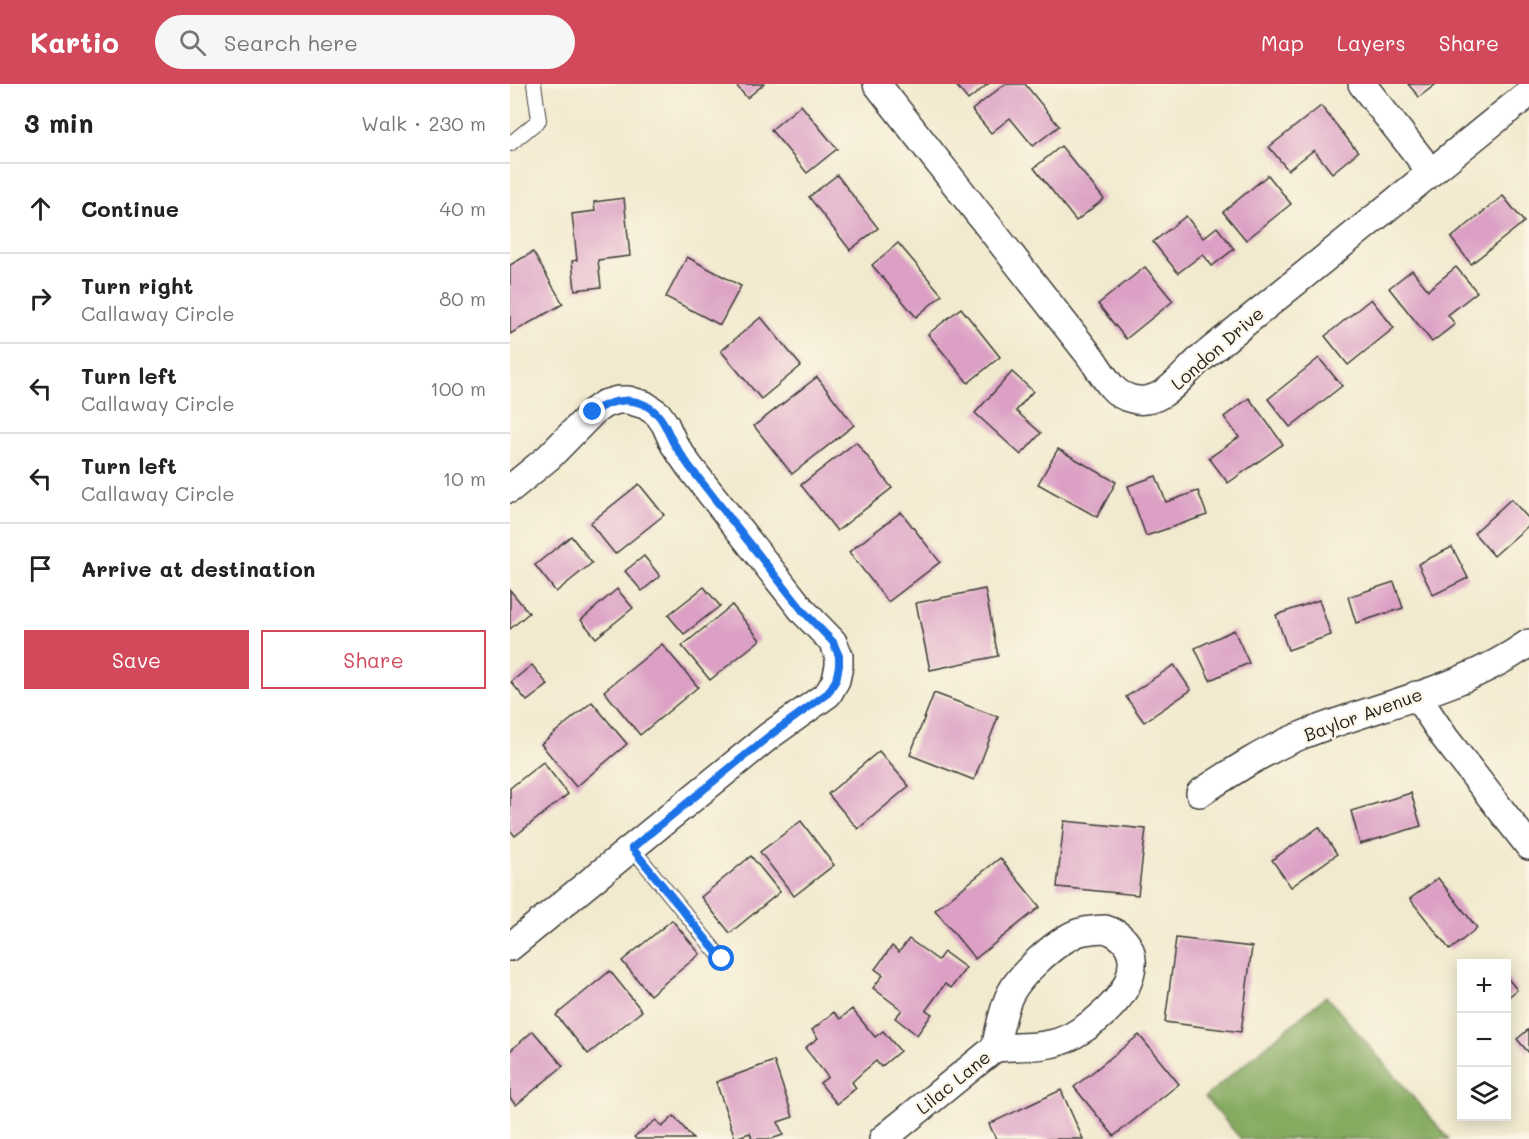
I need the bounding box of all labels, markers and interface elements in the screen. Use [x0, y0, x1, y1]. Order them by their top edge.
search box [155, 15, 575, 69]
text: Kartio [30, 24, 119, 60]
icon: search [176, 26, 209, 59]
text: Search here [224, 28, 358, 57]
text: Map [1261, 29, 1304, 56]
text: Layers [1337, 29, 1406, 56]
text: Share [1439, 29, 1499, 56]
text: 3 min [24, 106, 93, 140]
text: Walk · 230 m [361, 110, 486, 136]
icon: ahead [24, 192, 57, 225]
text: Continue [81, 194, 179, 223]
text: 40 m [440, 195, 486, 221]
text: Turn right [81, 271, 193, 300]
icon: right [24, 282, 57, 315]
text: 80 m [439, 285, 486, 311]
text: Callaway Circle [81, 300, 235, 326]
street label: London Drive [1166, 301, 1268, 395]
text: Turn left [81, 361, 177, 390]
icon: left [24, 372, 57, 405]
text: 100 m [430, 375, 486, 401]
text: Callaway Circle [81, 390, 235, 416]
route end [579, 398, 605, 424]
text: Turn left [81, 451, 177, 480]
icon: left [24, 462, 57, 495]
text: 10 m [442, 465, 486, 491]
text: Callaway Circle [81, 480, 235, 506]
icon: arrive [24, 552, 57, 585]
text: Arrive at destination [81, 554, 316, 583]
button: Save [24, 630, 249, 689]
button: Share [261, 630, 486, 689]
street label: Baylor Avenue [1301, 682, 1425, 746]
route start [708, 945, 734, 971]
map controls [1457, 959, 1511, 1121]
button: + [1457, 959, 1511, 1013]
button: − [1457, 1013, 1511, 1067]
street label: Lilac Lane [911, 1045, 995, 1119]
button: layers [1457, 1067, 1511, 1121]

